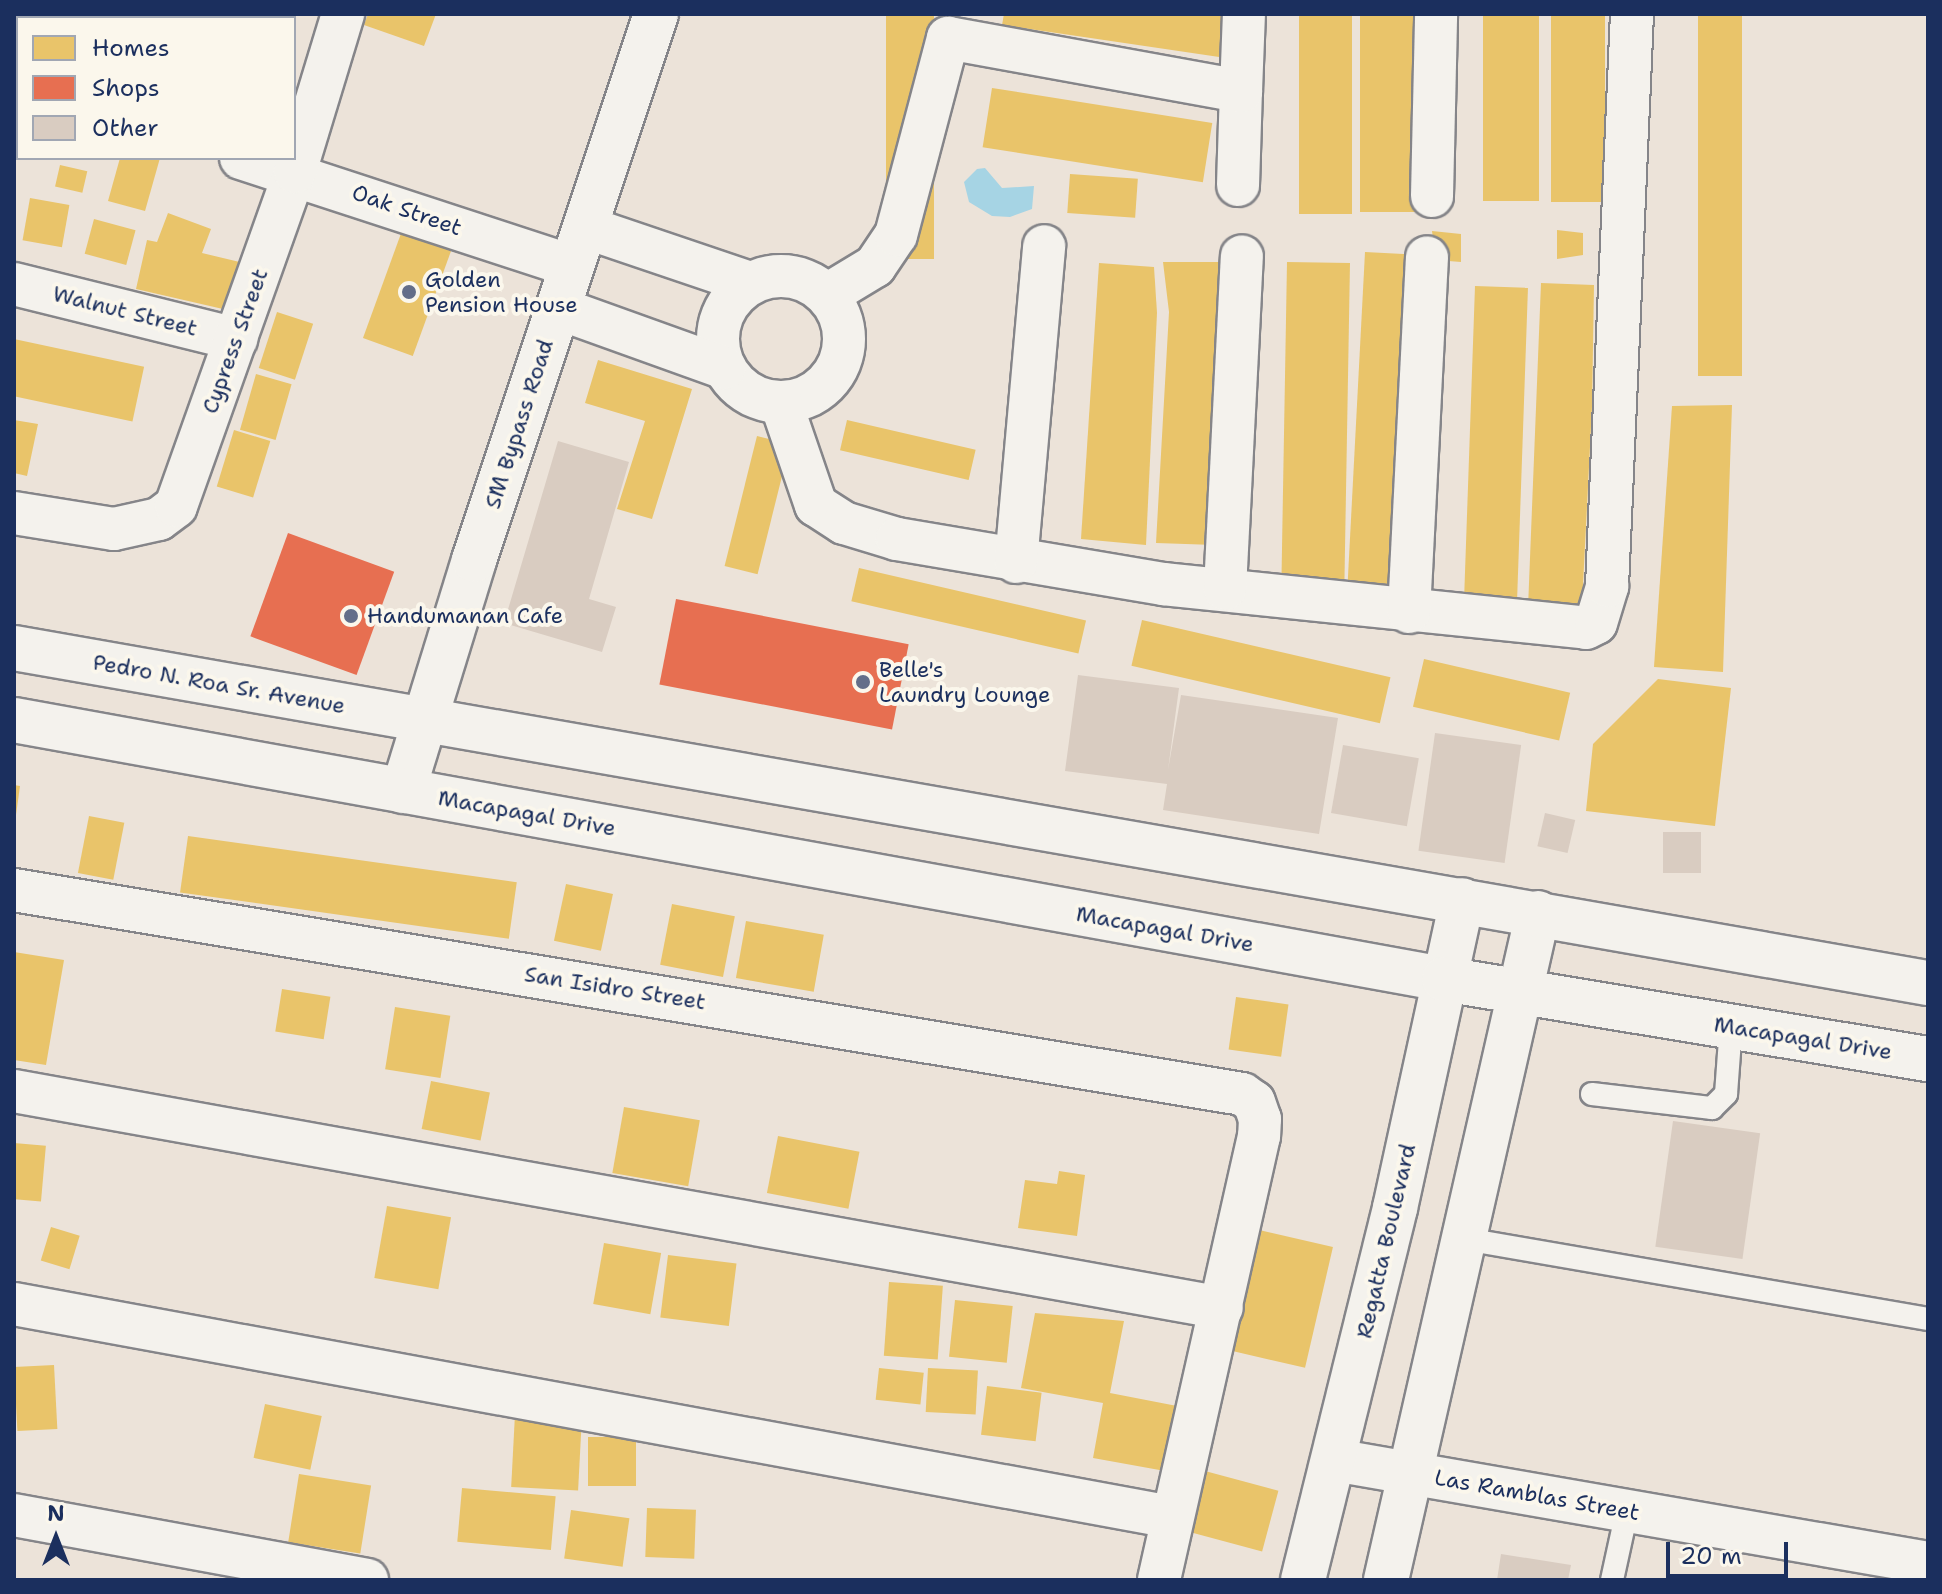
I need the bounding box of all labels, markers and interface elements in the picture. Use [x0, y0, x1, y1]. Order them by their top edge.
legend [16, 16, 296, 160]
text: Homes [92, 32, 170, 64]
text: Shops [92, 72, 160, 104]
text: Other [92, 112, 159, 144]
street label: Oak Street [349, 179, 465, 241]
street label: Cypress Street [197, 265, 273, 417]
place label: Golden Pension House [425, 266, 578, 318]
street label: Walnut Street [50, 280, 200, 342]
marker: Golden Pension House [400, 283, 418, 301]
street label: SM Bypass Road [479, 336, 559, 512]
place label: Handumanan Cafe [367, 603, 563, 629]
marker: Handumanan Cafe [342, 607, 360, 625]
street label: Pedro N. Roa Sr. Avenue [91, 649, 347, 719]
place label: Belle's Laundry Lounge [879, 656, 1050, 708]
marker: Belle's Laundry Lounge [854, 673, 872, 691]
street label: Macapagal Drive [436, 784, 618, 842]
street label: Macapagal Drive [1074, 900, 1256, 958]
street label: San Isidro Street [523, 961, 707, 1015]
street label: Macapagal Drive [1712, 1011, 1894, 1065]
street label: Regatta Boulevard [1351, 1141, 1421, 1341]
street label: Las Ramblas Street [1433, 1464, 1641, 1526]
north arrow [16, 1498, 96, 1578]
text: N [47, 1499, 65, 1528]
scale bar [1670, 1526, 1792, 1576]
text: 20 m [1680, 1540, 1742, 1572]

